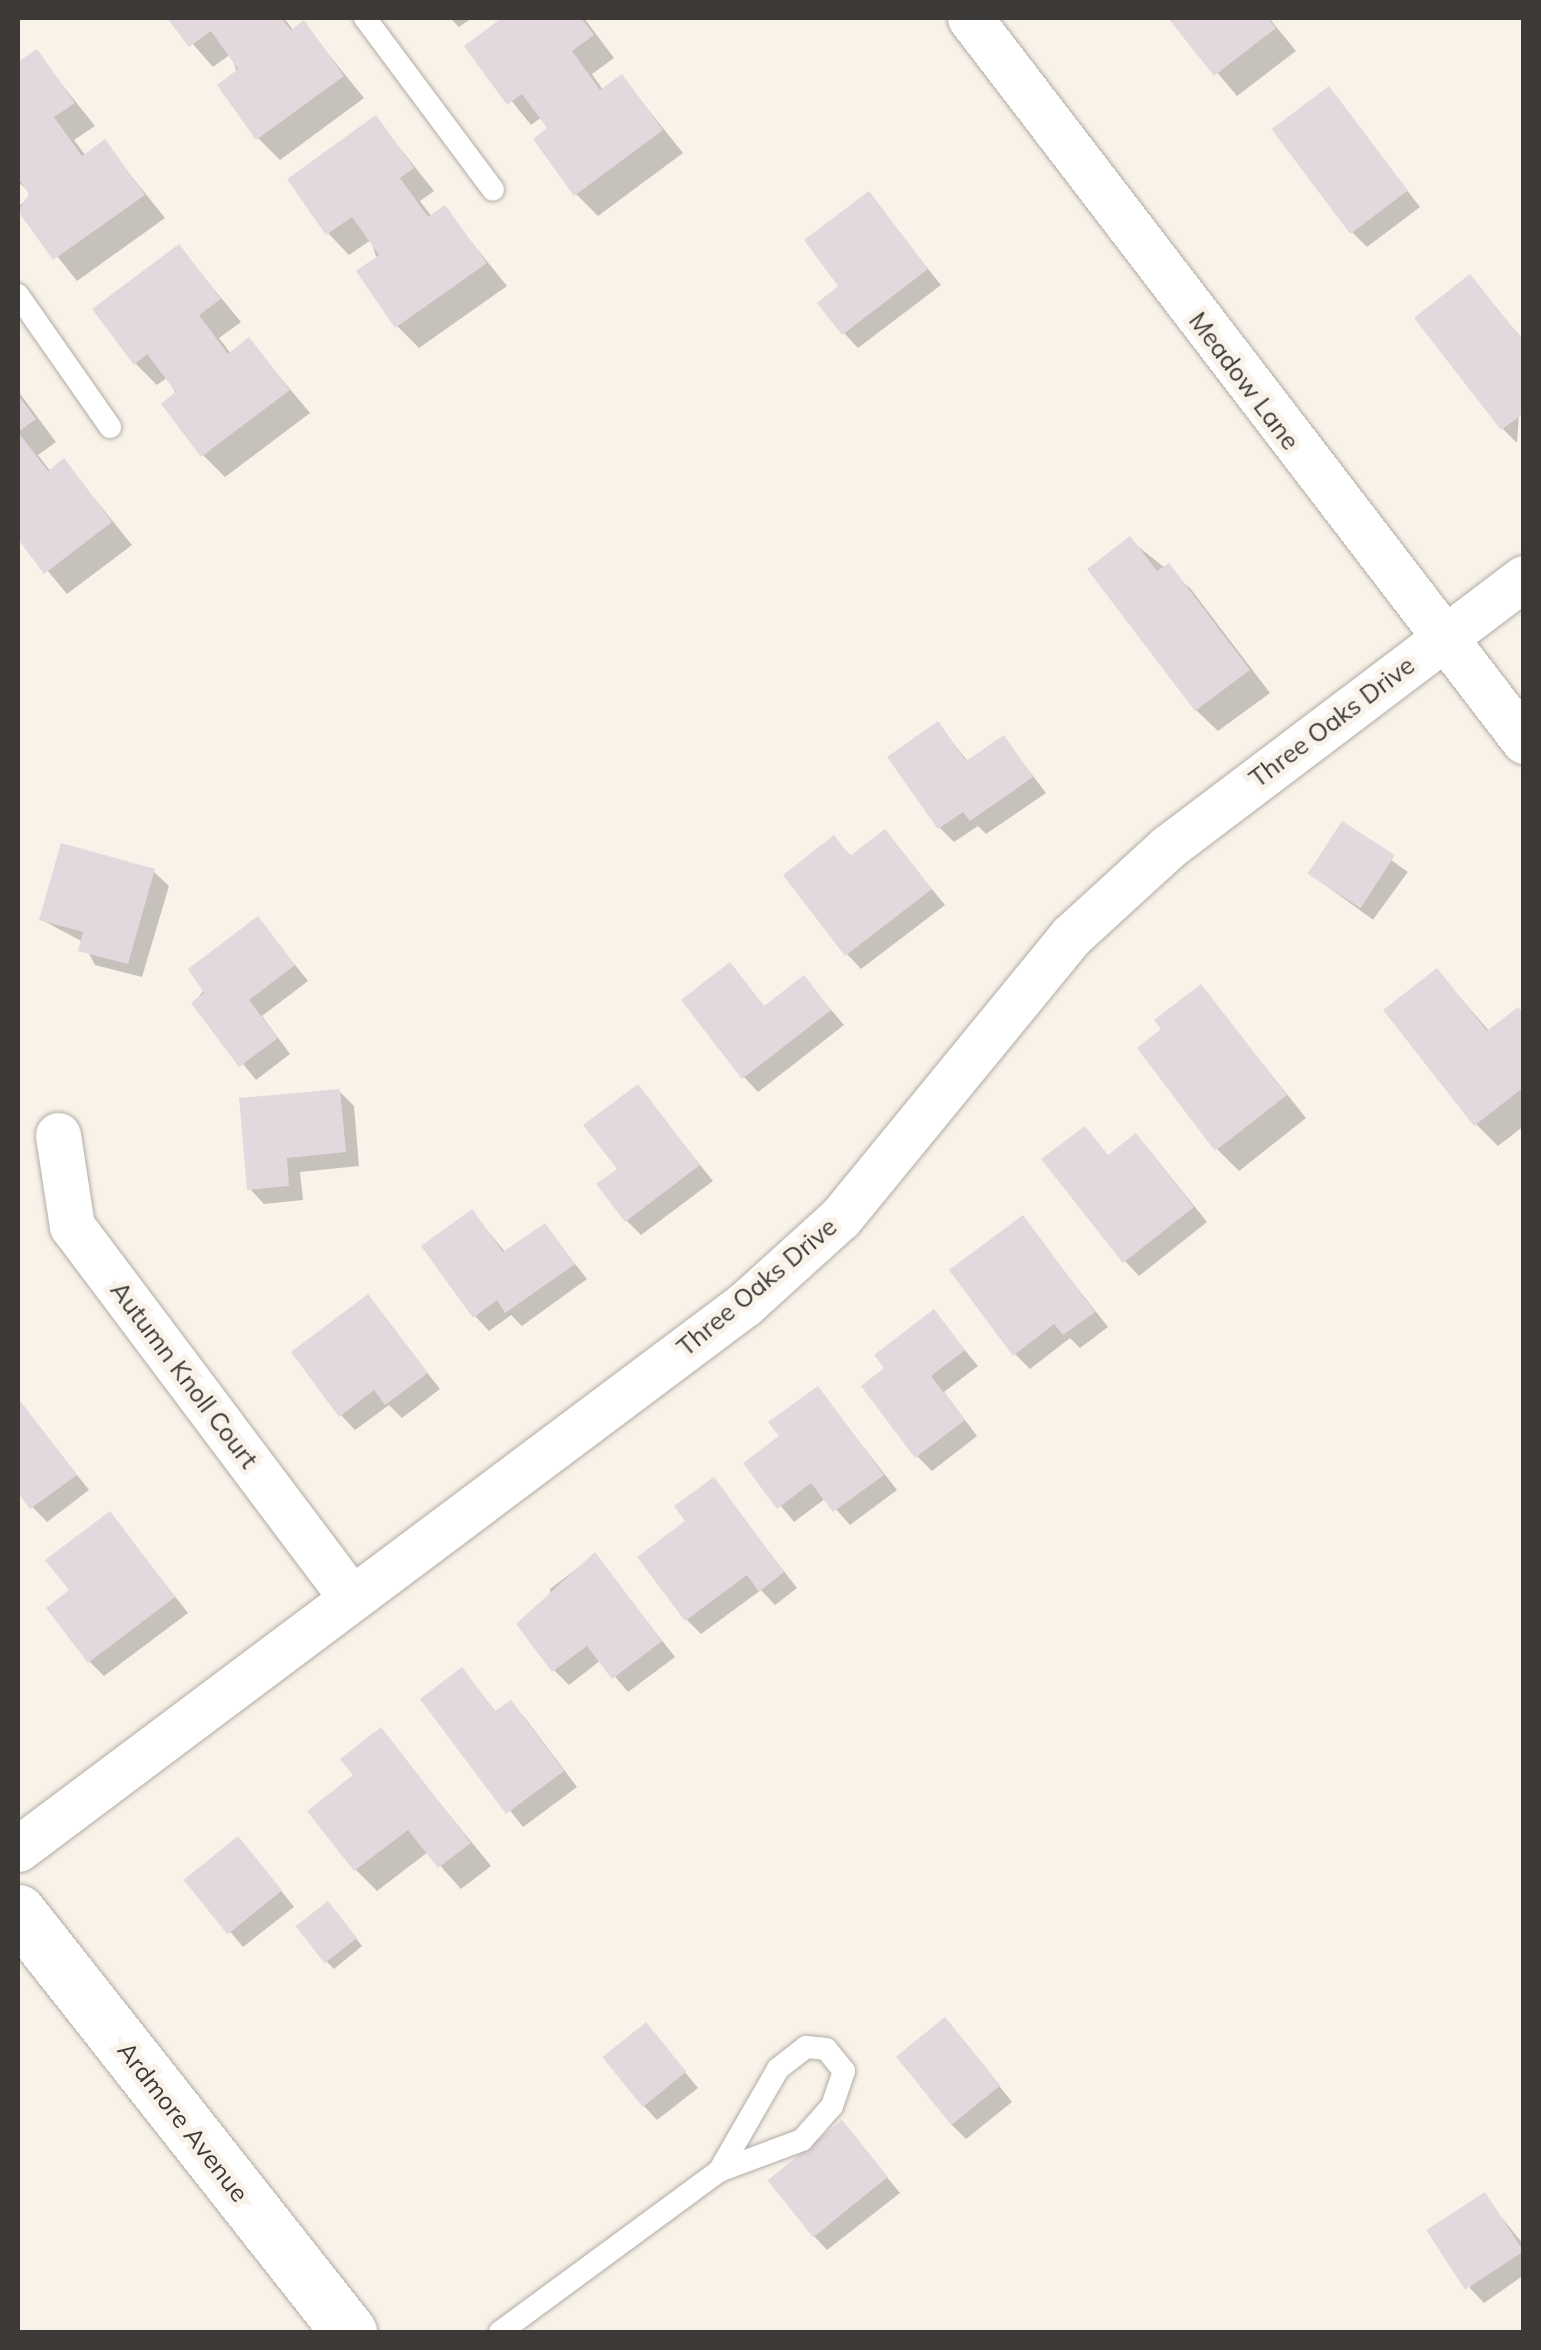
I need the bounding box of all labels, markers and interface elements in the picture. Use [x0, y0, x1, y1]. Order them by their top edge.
street label: Meadow Lane [1183, 306, 1305, 456]
street label: Three Oaks Drive [1244, 650, 1420, 794]
street label: Three Oaks Drive [671, 1212, 843, 1362]
street label: Autumn Knoll Court [104, 1276, 264, 1474]
street label: Ardmore Avenue [111, 2036, 255, 2208]

